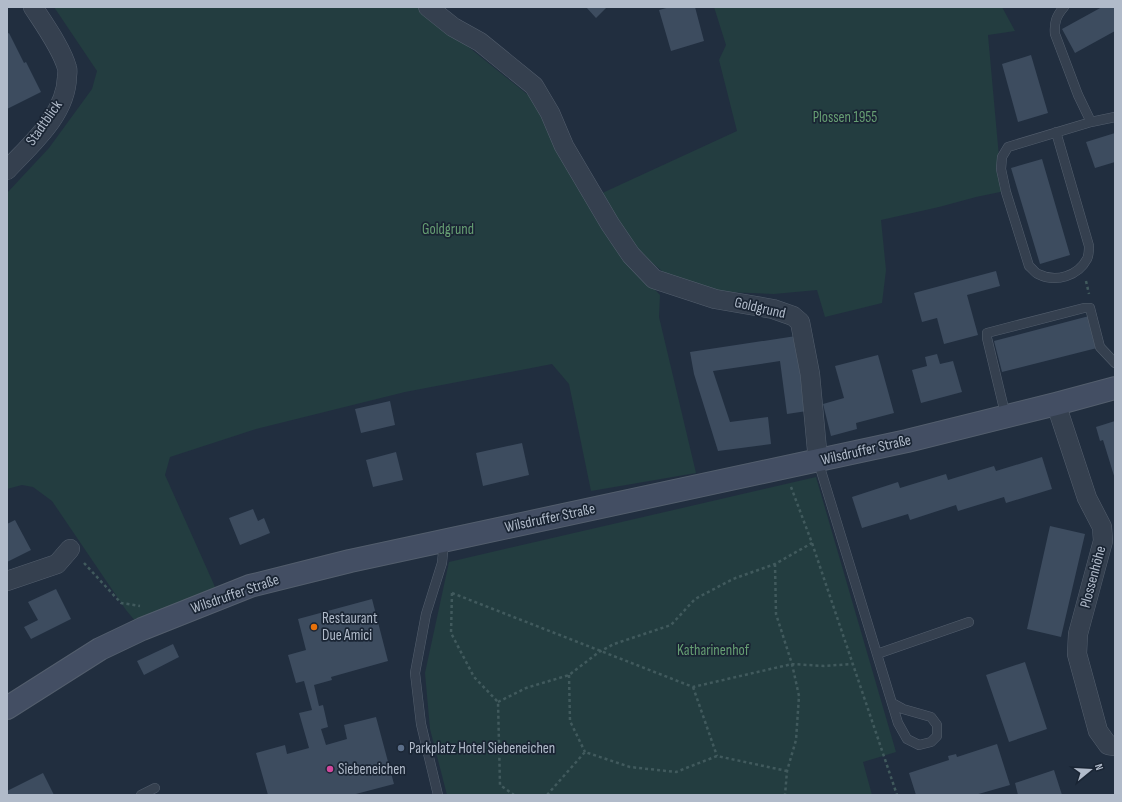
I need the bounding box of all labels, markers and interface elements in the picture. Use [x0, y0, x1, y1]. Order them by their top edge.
street label: Stadtblick [21, 96, 67, 149]
park label: Plossen 1955 [813, 108, 877, 127]
park label: Goldgrund [422, 220, 474, 239]
street label: Goldgrund [733, 293, 787, 323]
street label: Wilsdruffer Straße [819, 430, 913, 470]
street label: Wilsdruffer Straße [503, 499, 597, 537]
street label: Plossenhöhe [1076, 544, 1110, 610]
street label: Wilsdruffer Straße [189, 570, 281, 618]
place label: Restaurant Due Amici [322, 609, 378, 645]
marker: Restaurant Due Amici [309, 622, 319, 632]
park label: Katharinenhof [677, 641, 750, 660]
place label: Parkplatz Hotel Siebeneichen [409, 739, 555, 758]
marker: Parkplatz Hotel Siebeneichen [396, 743, 406, 753]
north arrow [1070, 750, 1110, 790]
place label: Siebeneichen [338, 760, 406, 779]
text: N [1092, 762, 1106, 772]
marker: Siebeneichen [325, 764, 335, 774]

